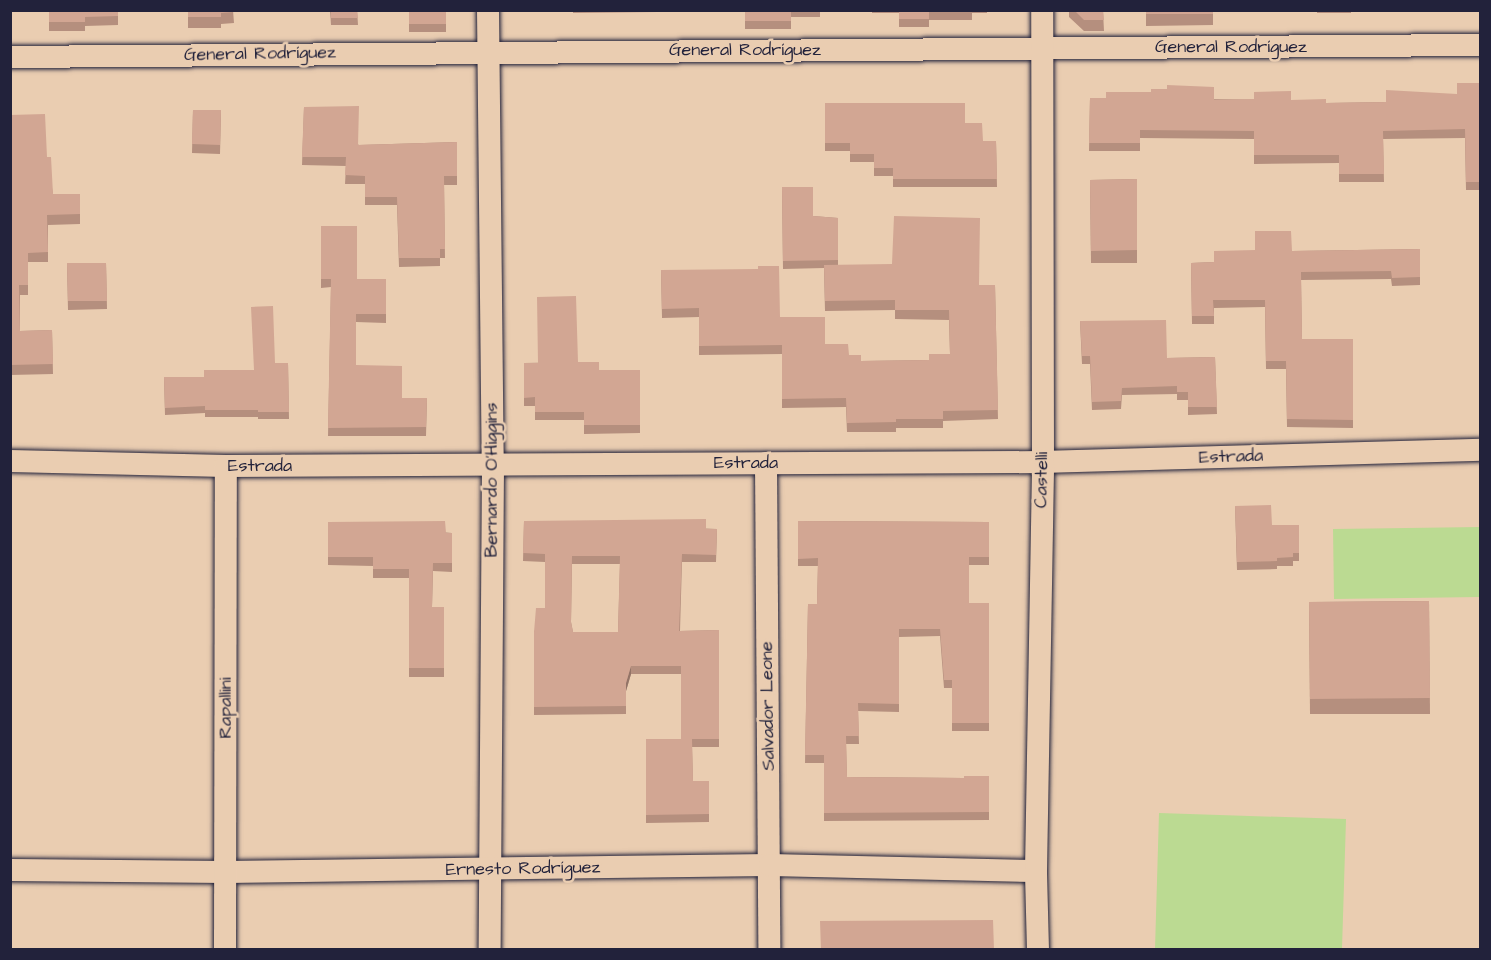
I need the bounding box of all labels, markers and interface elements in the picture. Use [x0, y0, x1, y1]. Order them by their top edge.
street label: General Rodríguez [1155, 36, 1307, 58]
street label: General Rodríguez [669, 39, 821, 61]
street label: General Rodríguez [184, 42, 336, 66]
street label: Bernardo O'Higgins [481, 402, 503, 558]
street label: Estrada [1198, 445, 1264, 469]
street label: Estrada [714, 452, 778, 474]
street label: Castelli [1031, 452, 1053, 508]
street label: Estrada [228, 455, 292, 477]
street label: Salvador Leone [756, 641, 780, 771]
street label: Rapallini [215, 677, 237, 739]
street label: Ernesto Rodríguez [445, 857, 601, 881]

